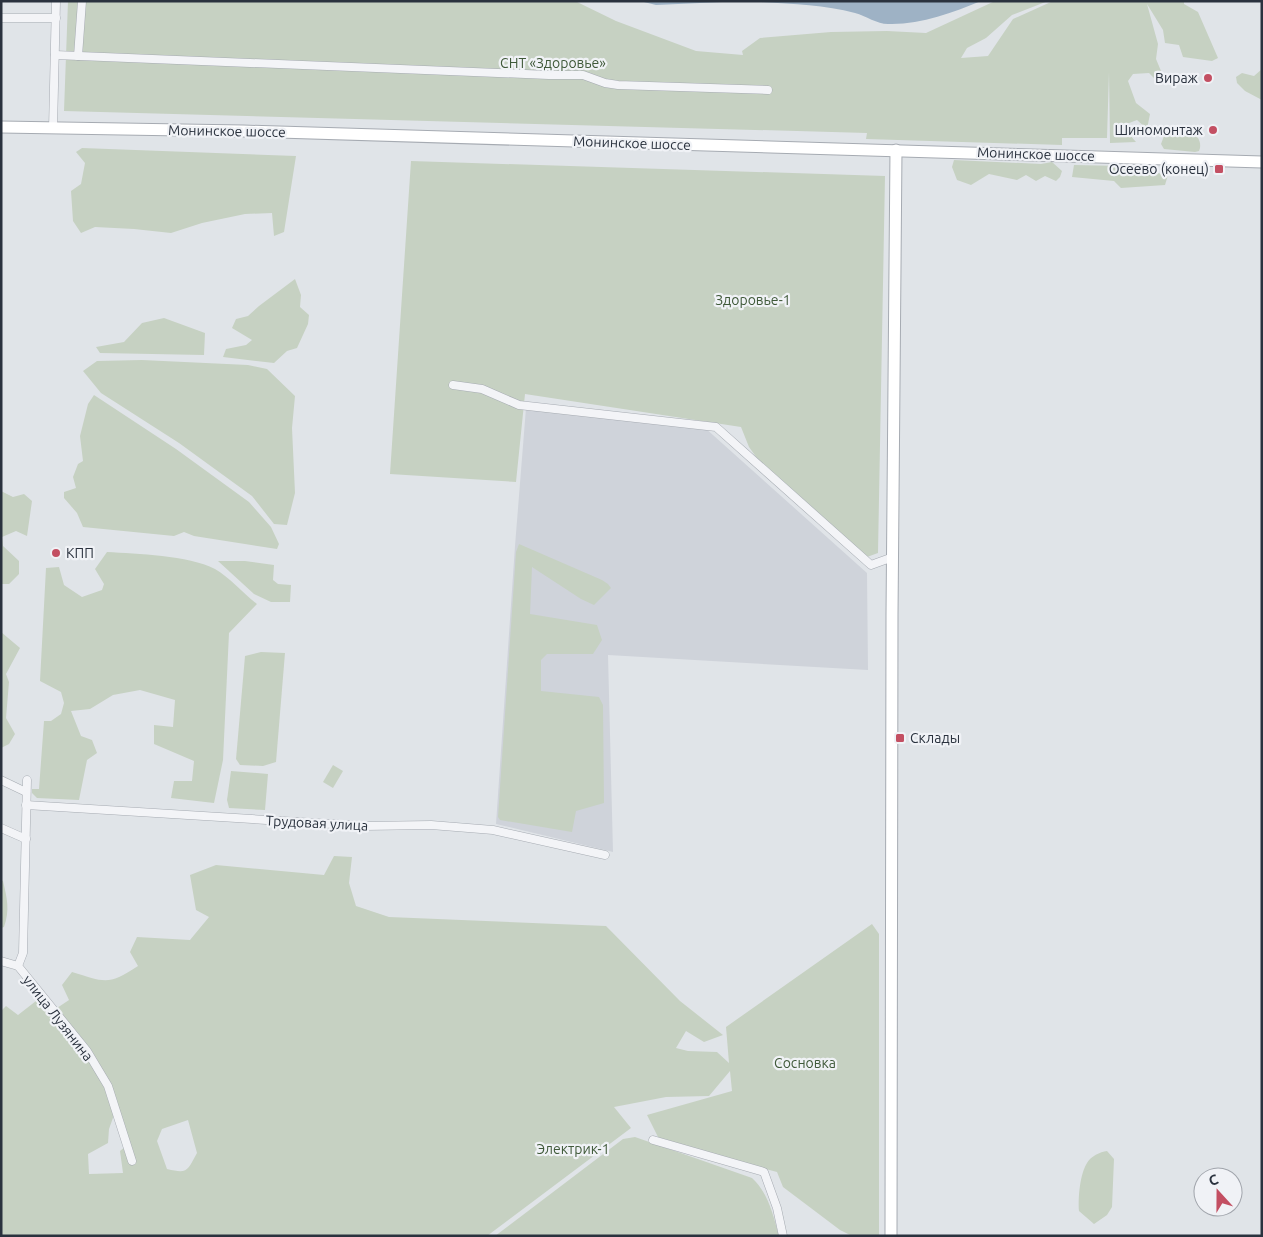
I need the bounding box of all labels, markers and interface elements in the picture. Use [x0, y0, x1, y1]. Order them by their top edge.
park label: СНТ «Здоровье» [500, 55, 606, 71]
place label: Вираж [1155, 70, 1199, 86]
marker: Вираж [1202, 72, 1214, 84]
street label: Монинское шоссе [168, 122, 286, 140]
place label: Шиномонтаж [1114, 122, 1204, 138]
marker: Шиномонтаж [1207, 124, 1219, 136]
street label: Монинское шоссе [573, 133, 691, 153]
street label: Монинское шоссе [977, 144, 1095, 164]
place label: Осеево (конец) [1109, 161, 1209, 177]
marker: Осеево (конец) [1213, 163, 1225, 175]
park label: Здоровье-1 [715, 292, 791, 308]
place label: КПП [66, 545, 94, 561]
marker: КПП [50, 547, 62, 559]
place label: Склады [910, 730, 960, 746]
marker: Склады [894, 732, 906, 744]
street label: Трудовая улица [265, 812, 369, 834]
street label: улица Лузянина [20, 972, 96, 1064]
park label: Сосновка [774, 1055, 836, 1071]
park label: Электрик-1 [536, 1141, 610, 1157]
north arrow [1193, 1167, 1243, 1217]
text: С [1206, 1171, 1220, 1189]

